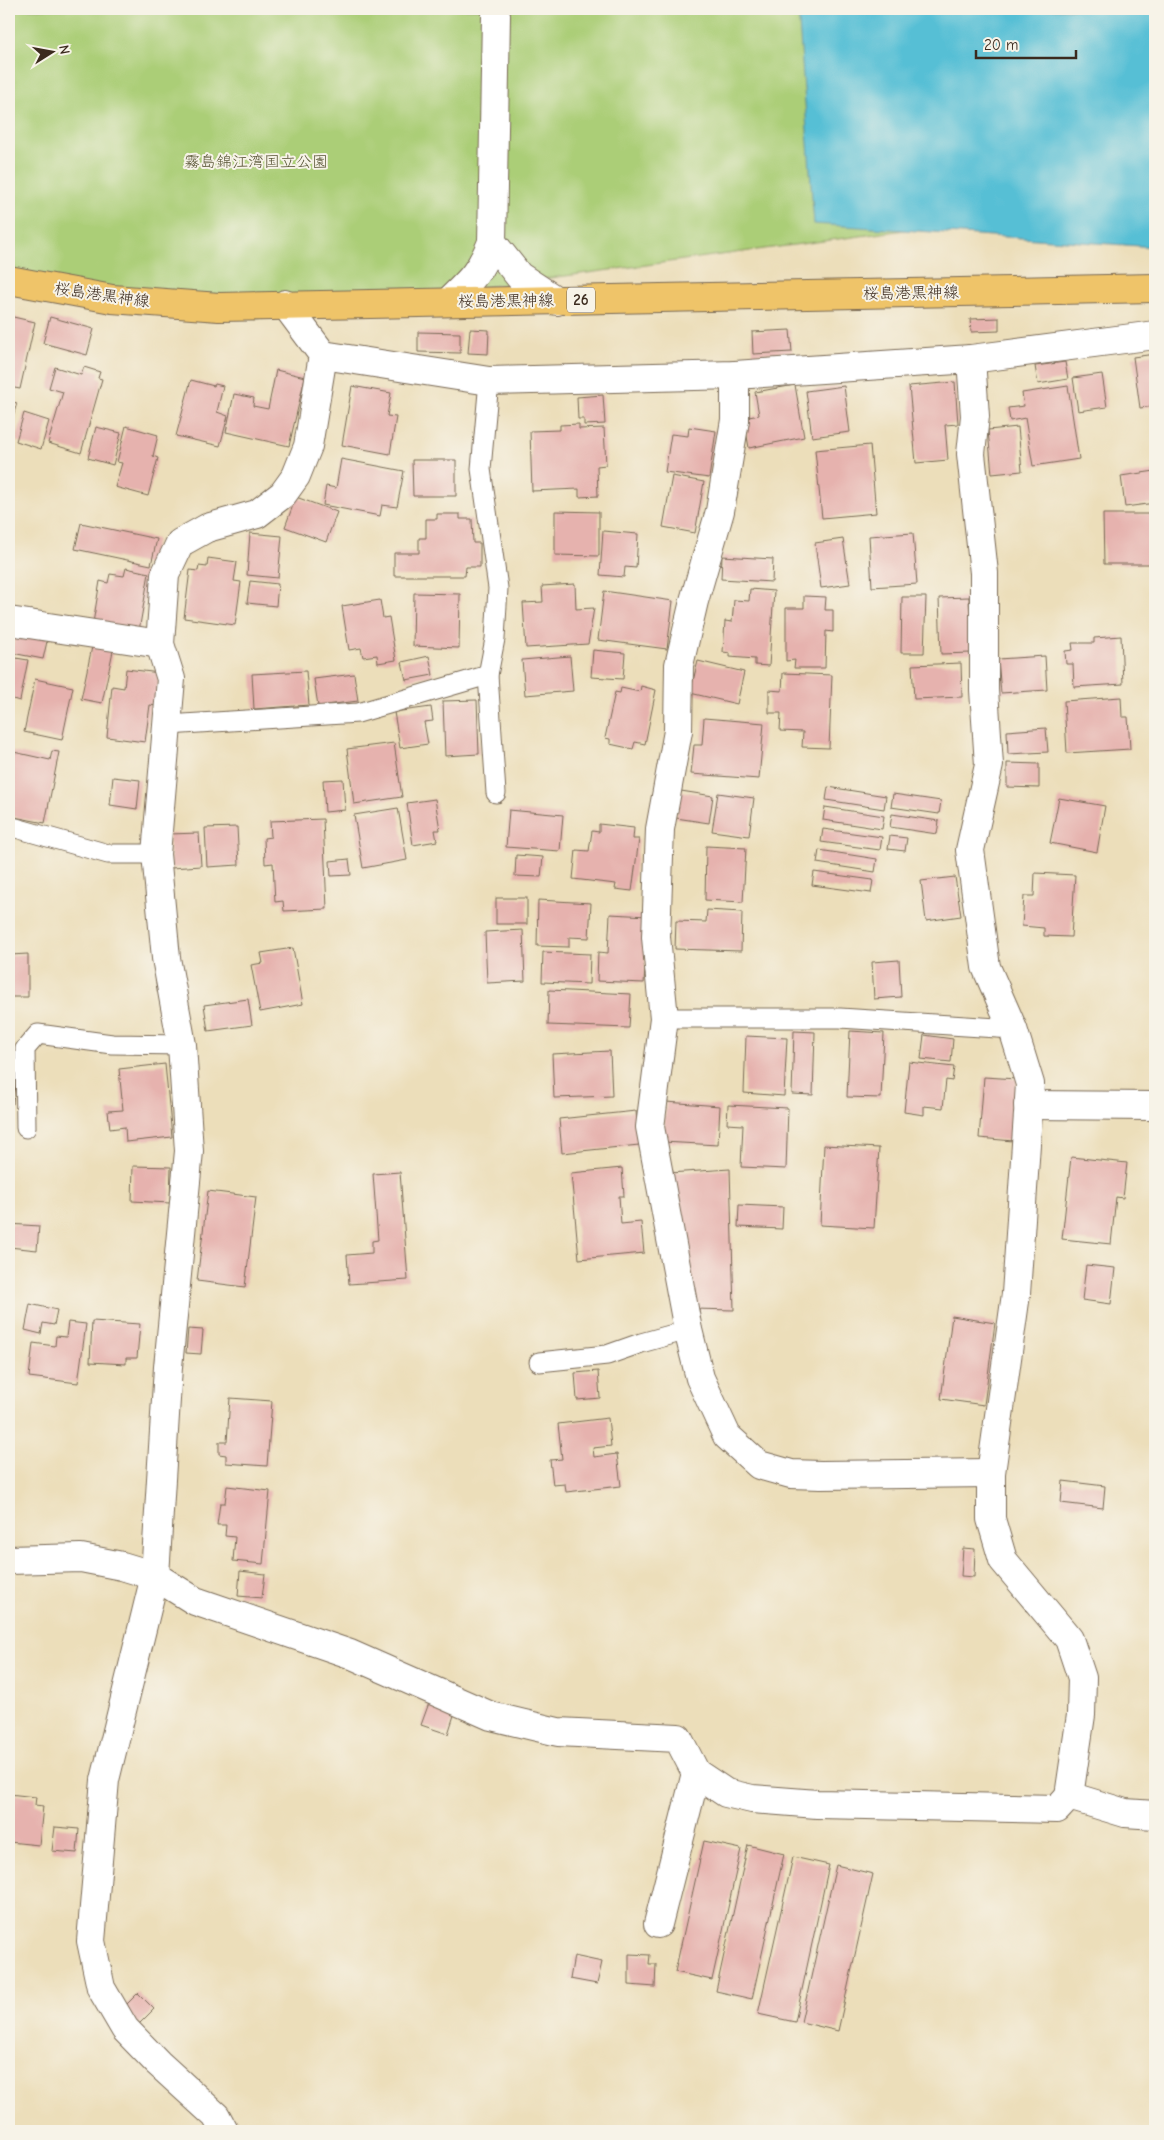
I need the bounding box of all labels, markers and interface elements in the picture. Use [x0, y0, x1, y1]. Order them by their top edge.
north arrow [28, 28, 78, 78]
scale bar [976, 28, 1076, 60]
text: 20 m [984, 36, 1018, 54]
text: N [55, 44, 73, 56]
park label: 霧島錦江湾国立公園 [184, 153, 328, 171]
street label: 桜島港黒神線 [53, 279, 151, 311]
street label: 桜島港黒神線 [863, 283, 959, 303]
road number: 26 [567, 288, 595, 312]
street label: 桜島港黒神線 [458, 291, 554, 311]

